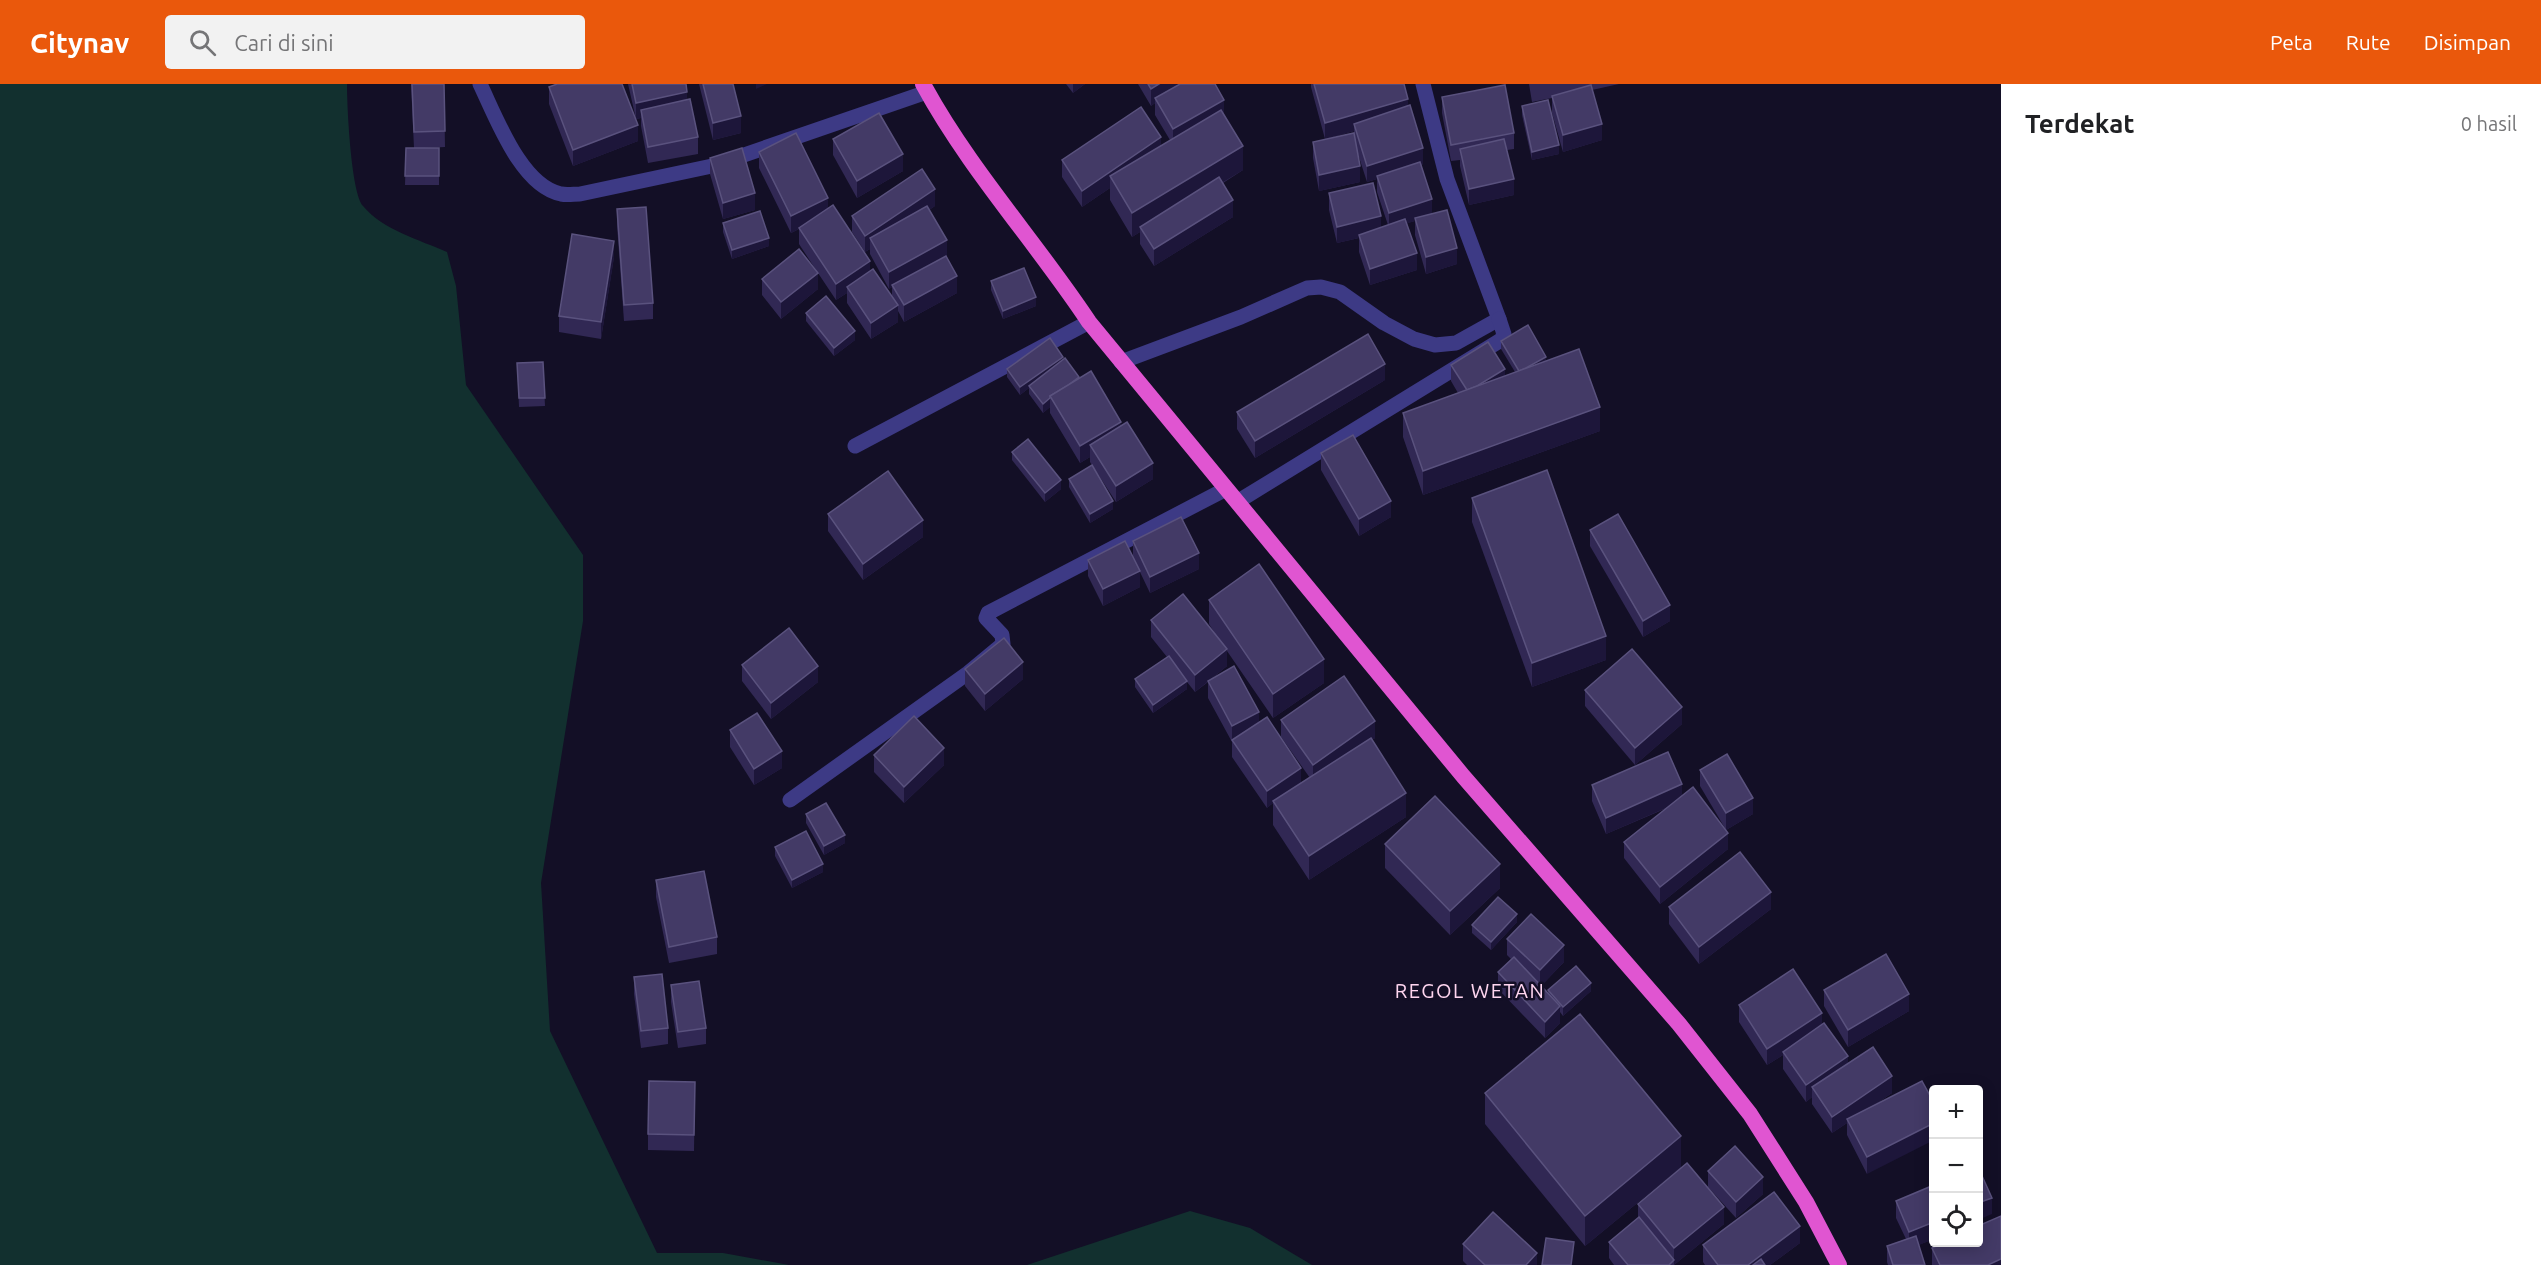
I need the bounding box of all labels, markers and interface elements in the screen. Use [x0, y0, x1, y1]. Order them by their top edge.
search box [165, 15, 585, 69]
icon: search [186, 26, 219, 59]
text: Citynav [30, 27, 129, 58]
text: Cari di sini [234, 30, 334, 55]
text: Peta [2270, 30, 2313, 54]
text: Rute [2346, 30, 2391, 54]
text: Disimpan [2424, 30, 2511, 54]
text: Terdekat [2025, 109, 2135, 138]
text: 0 hasil [2461, 112, 2517, 135]
district label: REGOL WETAN [1395, 979, 1545, 1002]
map controls [1929, 1085, 1983, 1247]
button: + [1929, 1085, 1983, 1139]
button: − [1929, 1139, 1983, 1193]
button: locate [1929, 1193, 1983, 1247]

